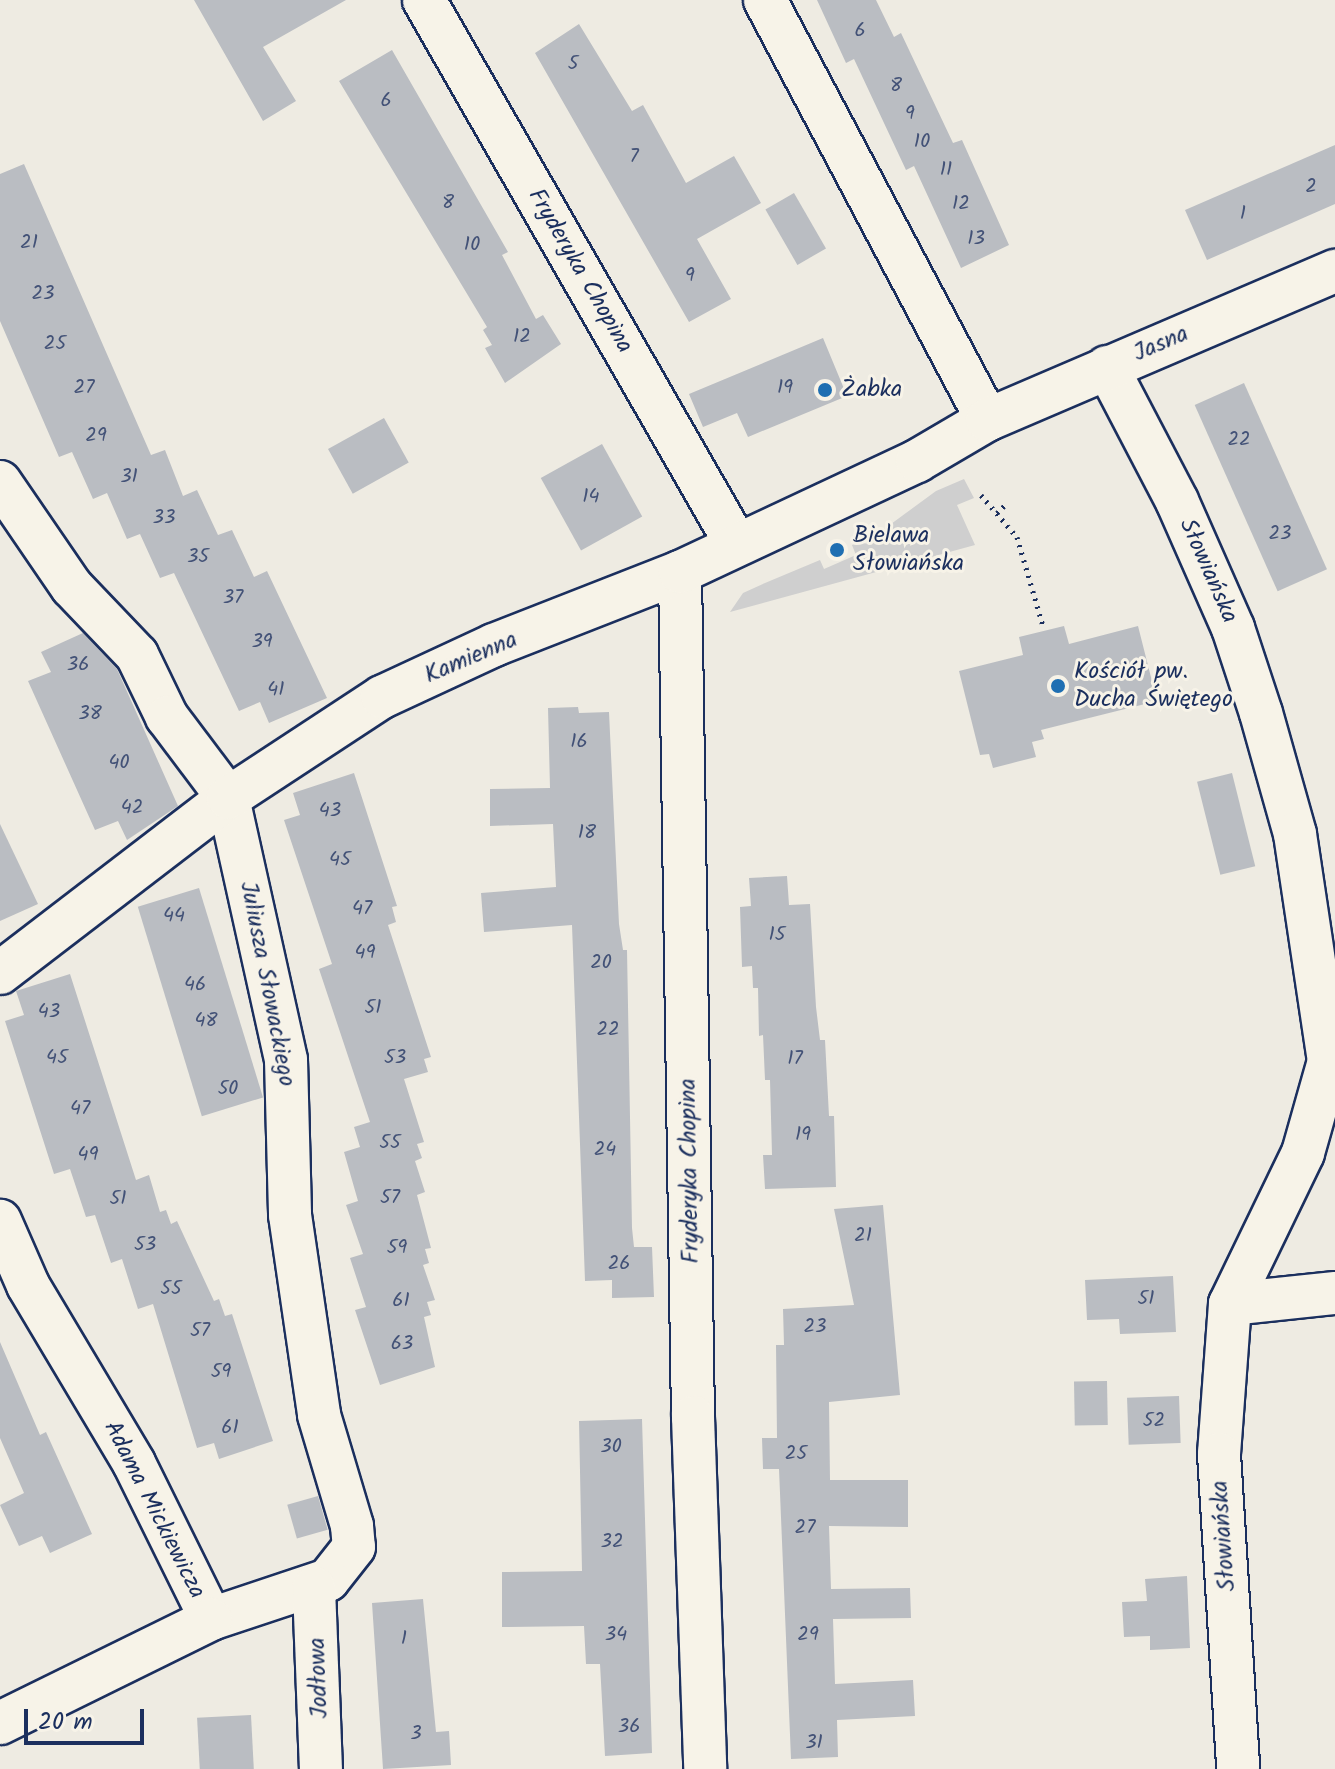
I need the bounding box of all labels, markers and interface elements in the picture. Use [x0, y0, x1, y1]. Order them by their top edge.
house number: 6 [854, 19, 866, 43]
house number: 5 [568, 52, 578, 76]
house number: 8 [890, 74, 902, 98]
house number: 6 [380, 89, 392, 113]
house number: 9 [905, 102, 915, 126]
house number: 10 [914, 130, 930, 154]
house number: 7 [629, 145, 639, 169]
house number: 11 [940, 158, 952, 182]
house number: 2 [1305, 175, 1317, 199]
street label: Fryderyka Chopina [521, 184, 639, 358]
house number: 8 [442, 191, 454, 215]
house number: 12 [952, 192, 970, 216]
house number: 1 [1240, 202, 1246, 226]
house number: 13 [967, 227, 985, 251]
house number: 21 [20, 231, 38, 255]
house number: 10 [464, 233, 480, 257]
house number: 9 [685, 264, 695, 288]
house number: 23 [31, 282, 55, 306]
street label: Jasna [1129, 320, 1193, 368]
house number: 12 [513, 325, 531, 349]
house number: 25 [44, 332, 66, 356]
house number: 27 [74, 376, 94, 400]
house number: 19 [777, 376, 793, 400]
place label: Żabka [841, 376, 902, 404]
marker: Żabka [816, 381, 834, 399]
house number: 29 [85, 424, 107, 448]
house number: 22 [1227, 428, 1251, 452]
house number: 31 [120, 465, 138, 489]
house number: 14 [582, 485, 600, 509]
house number: 33 [153, 506, 175, 530]
street label: Słowiańska [1172, 514, 1244, 628]
place label: Bielawa Słowiańska [853, 522, 964, 578]
house number: 23 [1268, 522, 1292, 546]
marker: Bielawa Słowiańska [828, 541, 846, 559]
house number: 35 [187, 545, 209, 569]
house number: 37 [223, 586, 243, 610]
street label: Kamienna [420, 626, 522, 690]
house number: 39 [251, 630, 273, 654]
house number: 36 [67, 653, 89, 677]
place label: Kościół pw. Ducha Świętego [1074, 658, 1233, 714]
marker: Kościół pw. Ducha Świętego [1049, 677, 1067, 695]
house number: 41 [267, 678, 285, 702]
house number: 38 [78, 702, 102, 726]
house number: 16 [570, 730, 588, 754]
house number: 40 [108, 751, 130, 775]
house number: 42 [121, 796, 143, 820]
house number: 43 [319, 799, 341, 823]
house number: 18 [578, 821, 596, 845]
house number: 45 [329, 848, 351, 872]
street label: Juliusza Słowackiego [233, 879, 301, 1089]
house number: 47 [352, 897, 372, 921]
house number: 44 [163, 904, 185, 928]
house number: 15 [768, 923, 786, 947]
house number: 49 [355, 941, 375, 965]
house number: 20 [590, 951, 612, 975]
house number: 46 [184, 973, 206, 997]
house number: 51 [364, 996, 382, 1020]
house number: 43 [38, 1000, 60, 1024]
house number: 48 [194, 1009, 218, 1033]
house number: 22 [596, 1018, 620, 1042]
house number: 45 [46, 1046, 68, 1070]
house number: 53 [384, 1046, 406, 1070]
house number: 17 [787, 1047, 803, 1071]
house number: 50 [218, 1077, 238, 1101]
street label: Fryderyka Chopina [674, 1078, 706, 1264]
house number: 47 [70, 1097, 90, 1121]
house number: 19 [795, 1123, 811, 1147]
house number: 55 [379, 1131, 401, 1155]
house number: 24 [594, 1138, 616, 1162]
house number: 49 [78, 1143, 98, 1167]
house number: 57 [380, 1186, 400, 1210]
house number: 51 [109, 1187, 127, 1211]
house number: 21 [854, 1224, 872, 1248]
house number: 53 [134, 1233, 156, 1257]
house number: 59 [387, 1236, 407, 1260]
house number: 26 [608, 1252, 630, 1276]
house number: 55 [160, 1277, 182, 1301]
house number: 51 [1137, 1287, 1155, 1311]
house number: 61 [392, 1289, 410, 1313]
house number: 23 [803, 1315, 827, 1339]
house number: 57 [190, 1319, 210, 1343]
house number: 63 [391, 1332, 413, 1356]
house number: 59 [211, 1360, 231, 1384]
house number: 52 [1143, 1409, 1165, 1433]
street label: Adama Mickiewicza [97, 1416, 211, 1604]
house number: 61 [221, 1416, 239, 1440]
house number: 30 [600, 1435, 622, 1459]
house number: 25 [785, 1442, 807, 1466]
street label: Słowiańska [1206, 1480, 1242, 1592]
house number: 27 [795, 1516, 815, 1540]
house number: 32 [600, 1530, 624, 1554]
house number: 34 [605, 1623, 627, 1647]
house number: 29 [797, 1623, 819, 1647]
house number: 1 [401, 1627, 407, 1651]
street label: Jodłowa [303, 1637, 335, 1719]
scale bar [28, 1693, 148, 1743]
text: 20 m [38, 1703, 93, 1742]
house number: 36 [618, 1715, 640, 1739]
house number: 3 [410, 1722, 422, 1746]
house number: 31 [805, 1731, 823, 1755]

